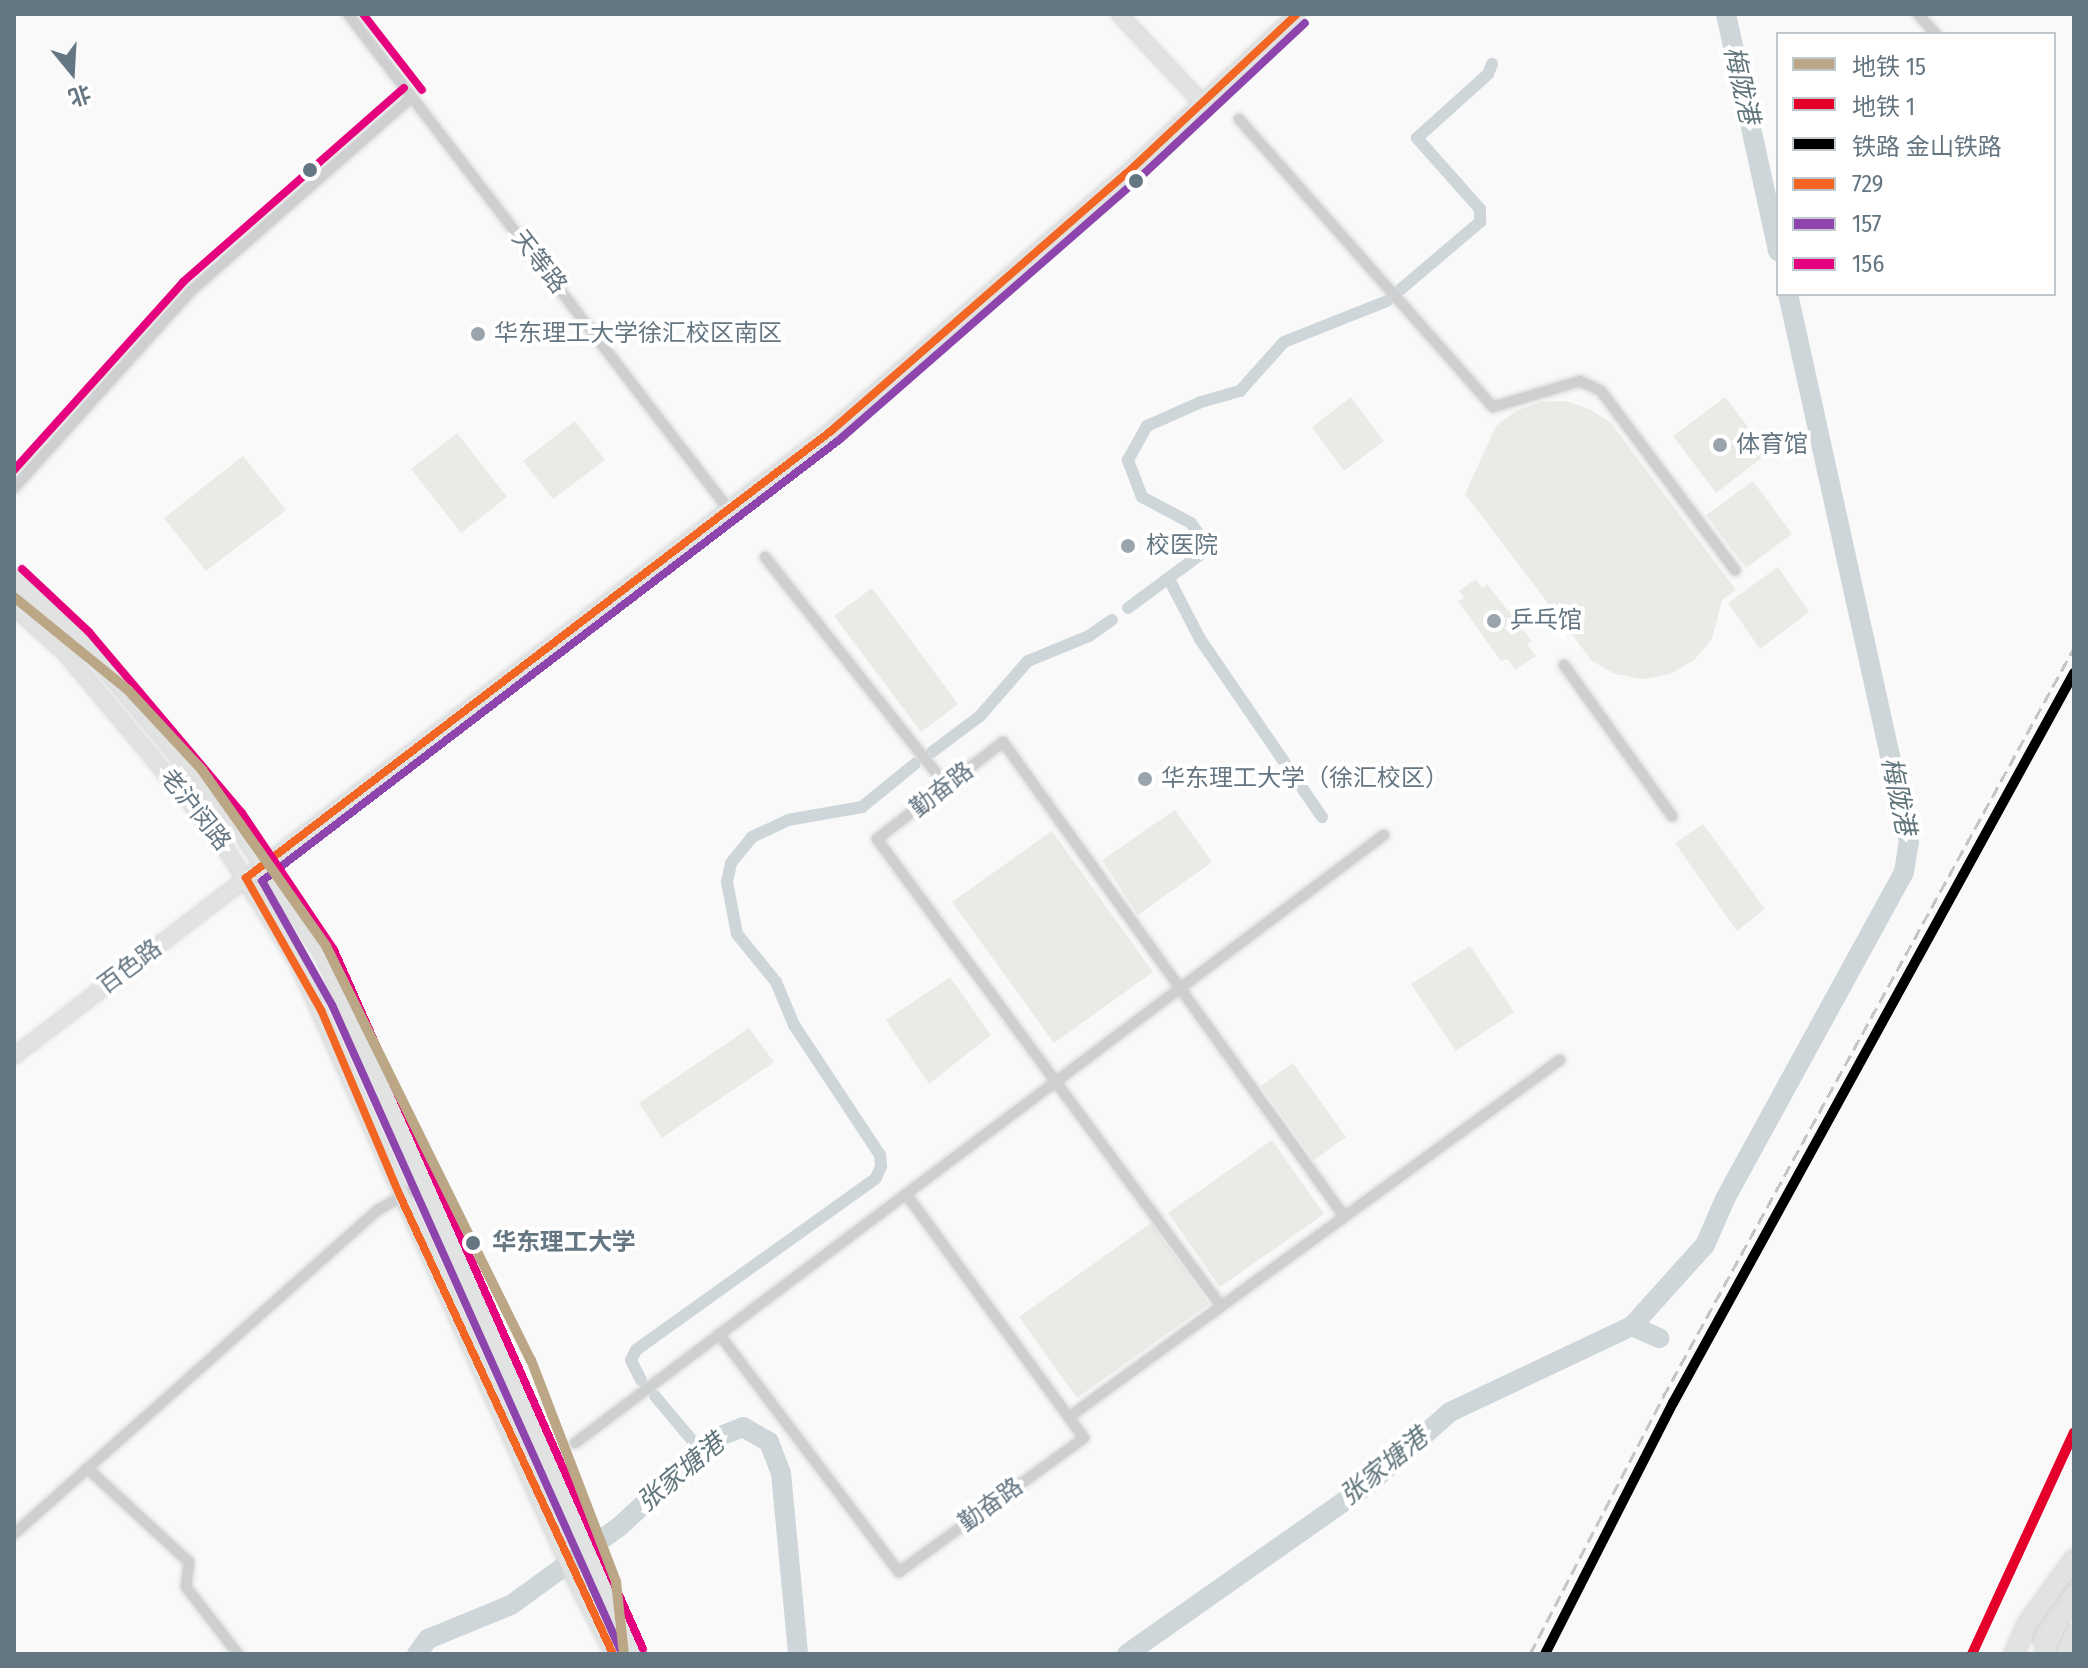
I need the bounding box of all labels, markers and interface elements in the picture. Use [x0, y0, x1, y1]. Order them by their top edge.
north arrow [32, 32, 112, 112]
legend [1776, 32, 2056, 296]
water label: 梅陇港 [1717, 43, 1765, 127]
text: 地铁 15 [1852, 53, 1926, 81]
text: 北 [65, 79, 94, 112]
text: 地铁 1 [1852, 93, 1915, 121]
text: 铁路 金山铁路 [1852, 133, 2002, 161]
unlabelled marker [302, 162, 318, 178]
text: 729 [1852, 170, 1884, 198]
unlabelled marker [1128, 173, 1144, 189]
text: 157 [1852, 210, 1882, 238]
street label: 天等路 [505, 225, 573, 299]
text: 156 [1852, 250, 1884, 278]
place label: 华东理工大学徐汇校区南区 [494, 320, 782, 348]
marker: 华东理工大学徐汇校区南区 [469, 325, 487, 343]
place label: 体育馆 [1736, 431, 1808, 459]
marker: 体育馆 [1711, 436, 1729, 454]
place label: 校医院 [1146, 532, 1218, 560]
marker: 校医院 [1117, 535, 1139, 557]
place label: 乒乓馆 [1510, 607, 1582, 635]
marker: 乒乓馆 [1485, 612, 1503, 630]
water label: 梅陇港 [1875, 755, 1921, 837]
street label: 勤奋路 [905, 756, 979, 824]
street label: 老沪闵路 [154, 764, 236, 856]
place label: 华东理工大学（徐汇校区） [1161, 765, 1449, 793]
marker: 华东理工大学（徐汇校区） [1136, 770, 1154, 788]
street label: 百色路 [93, 934, 167, 1000]
place label: 华东理工大学 [492, 1229, 636, 1257]
marker: 华东理工大学 [461, 1231, 485, 1255]
water label: 张家塘港 [1334, 1422, 1434, 1512]
water label: 张家塘港 [631, 1428, 731, 1518]
street label: 勤奋路 [953, 1472, 1029, 1538]

